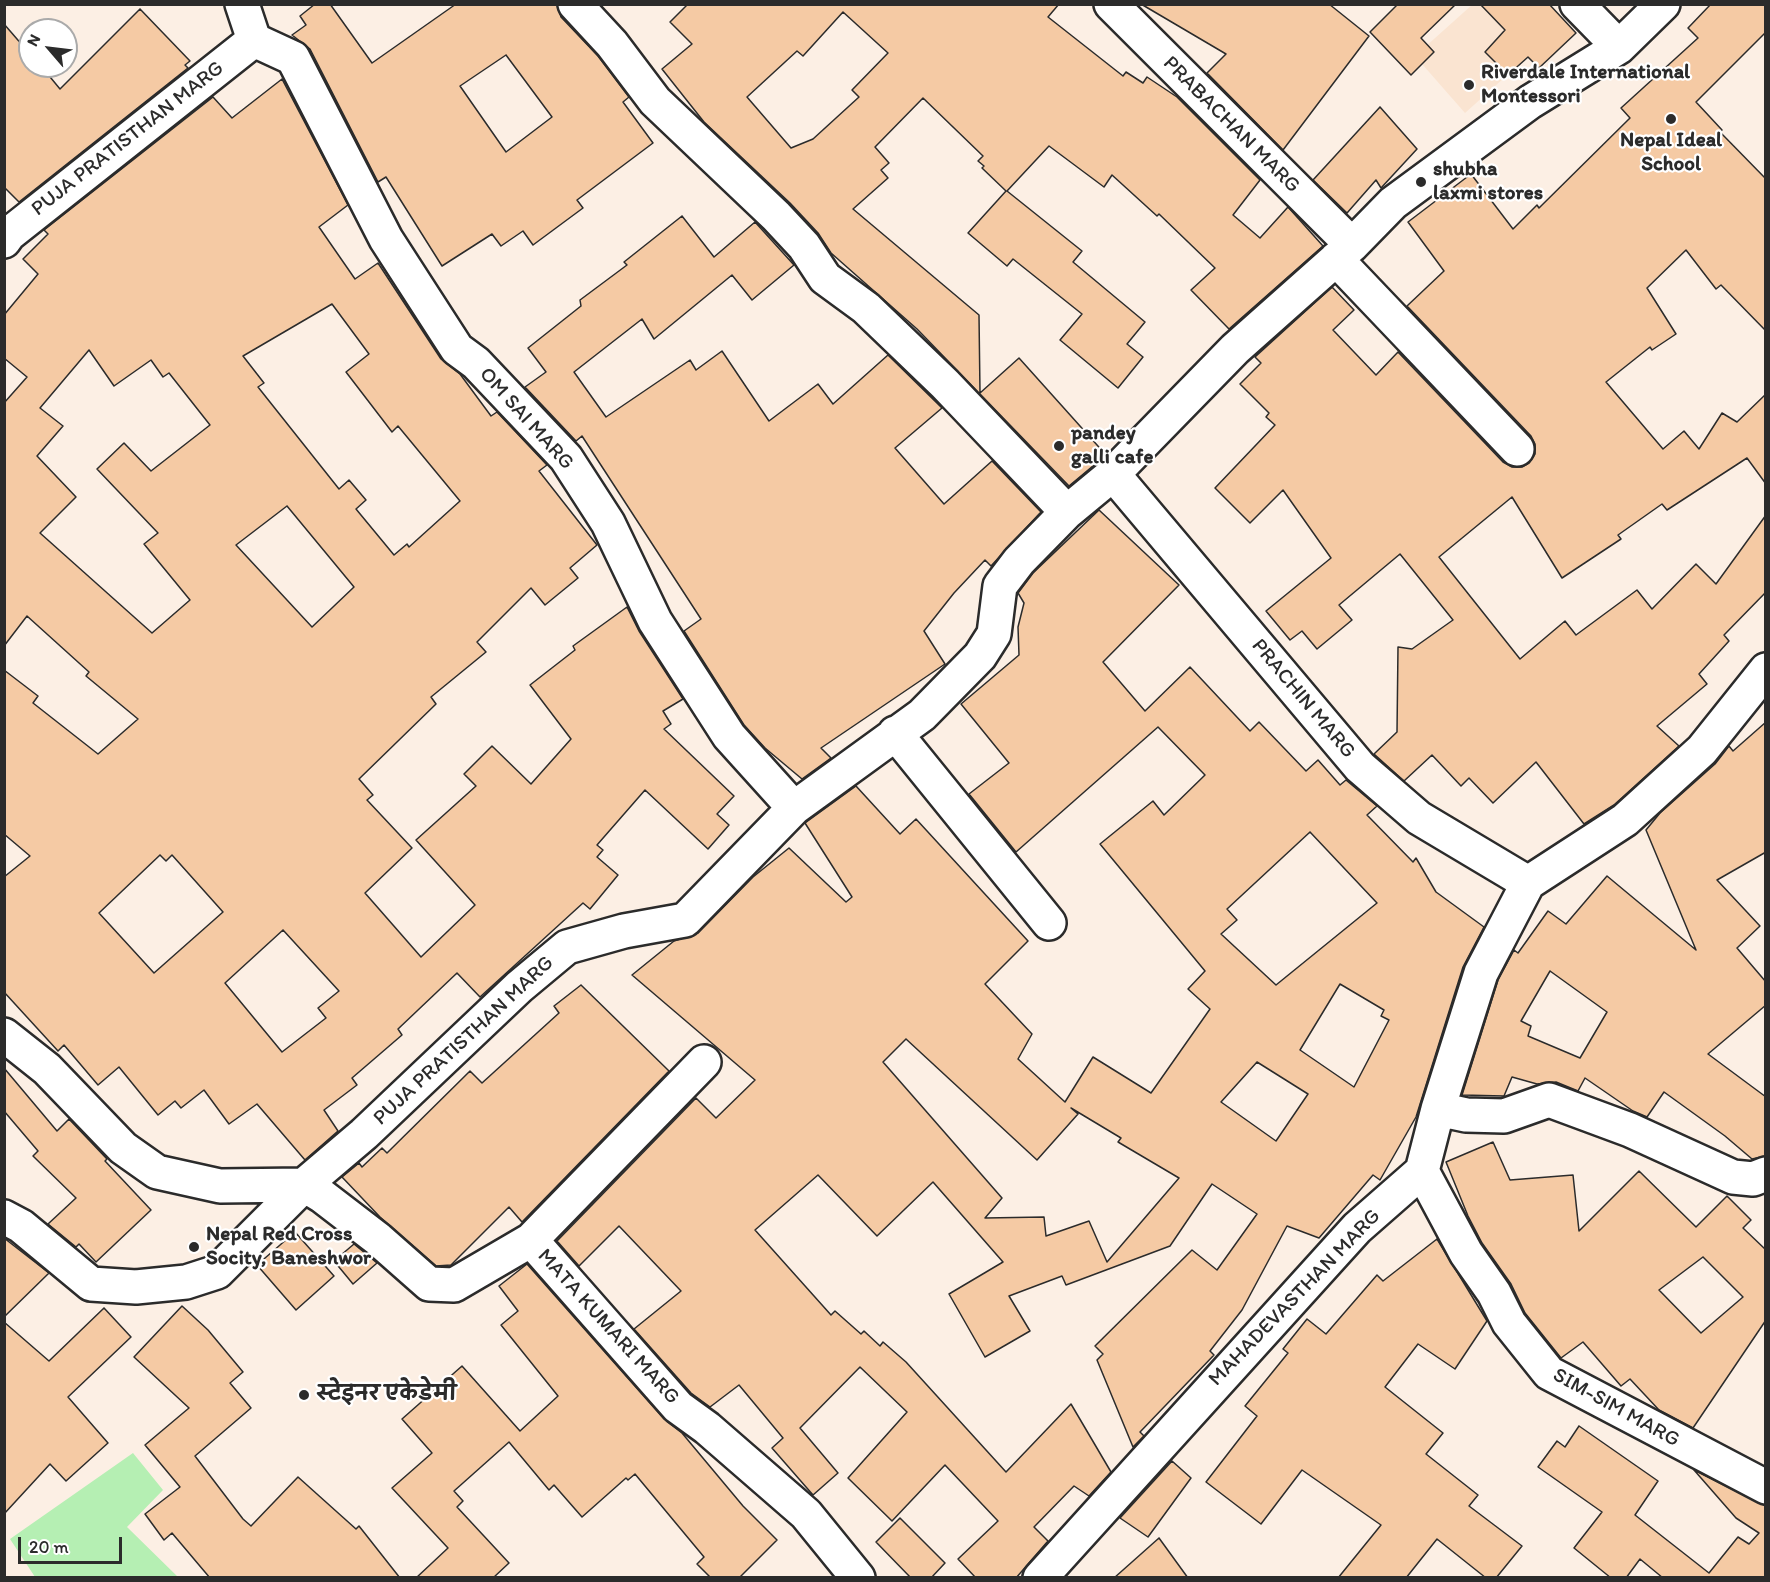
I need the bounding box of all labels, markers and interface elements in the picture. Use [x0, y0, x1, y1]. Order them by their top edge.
north arrow [18, 18, 78, 78]
text: N [23, 31, 44, 49]
street label: PRABACHAN MARG [1157, 51, 1305, 199]
street label: PUJA PRATISTHAN MARG [27, 56, 229, 222]
place label: Riverdale International Montessori [1481, 60, 1690, 110]
marker: Riverdale International Montessori [1462, 78, 1476, 92]
marker: Nepal Ideal School [1664, 112, 1678, 126]
place label: Nepal Ideal School [1620, 128, 1722, 178]
place label: shubha laxmi stores [1433, 157, 1543, 207]
marker: shubha laxmi stores [1414, 175, 1428, 189]
street label: OM SAI MARG [473, 363, 579, 475]
place label: pandey galli cafe [1071, 421, 1153, 471]
marker: pandey galli cafe [1052, 439, 1066, 453]
street label: PRACHIN MARG [1246, 634, 1360, 764]
street label: PUJA PRATISTHAN MARG [369, 951, 559, 1131]
street label: MAHADEVASTHAN MARG [1204, 1204, 1386, 1392]
place label: Nepal Red Cross Socity, Baneshwor [206, 1222, 371, 1272]
marker: Nepal Red Cross Socity, Baneshwor [187, 1240, 201, 1254]
street label: MATA KUMARI MARG [532, 1244, 684, 1410]
street label: SIM-SIM MARG [1548, 1363, 1684, 1453]
place label: स्टेइनर एकेडेमी [316, 1382, 456, 1408]
marker: स्टेइनर एकेडेमी [297, 1388, 311, 1402]
scale bar [21, 1525, 124, 1563]
text: 20 m [29, 1536, 69, 1558]

